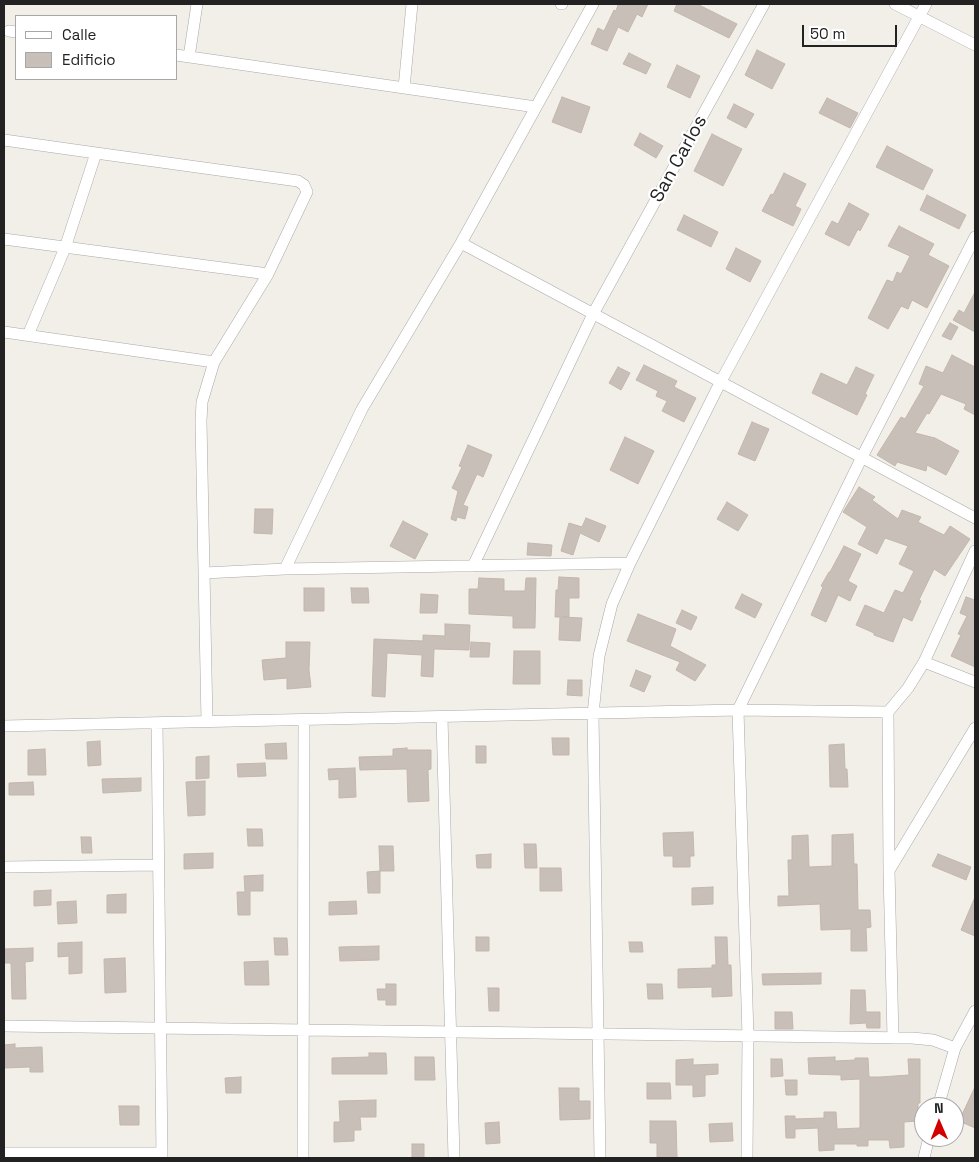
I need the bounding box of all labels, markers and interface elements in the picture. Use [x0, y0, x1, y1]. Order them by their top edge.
legend [15, 15, 178, 80]
scale bar [804, 15, 899, 47]
text: 50 m [810, 24, 845, 43]
text: Calle [62, 25, 97, 44]
text: Edificio [62, 50, 116, 69]
street label: San Carlos [646, 112, 712, 206]
north arrow [914, 1097, 964, 1147]
text: N [934, 1099, 944, 1117]

